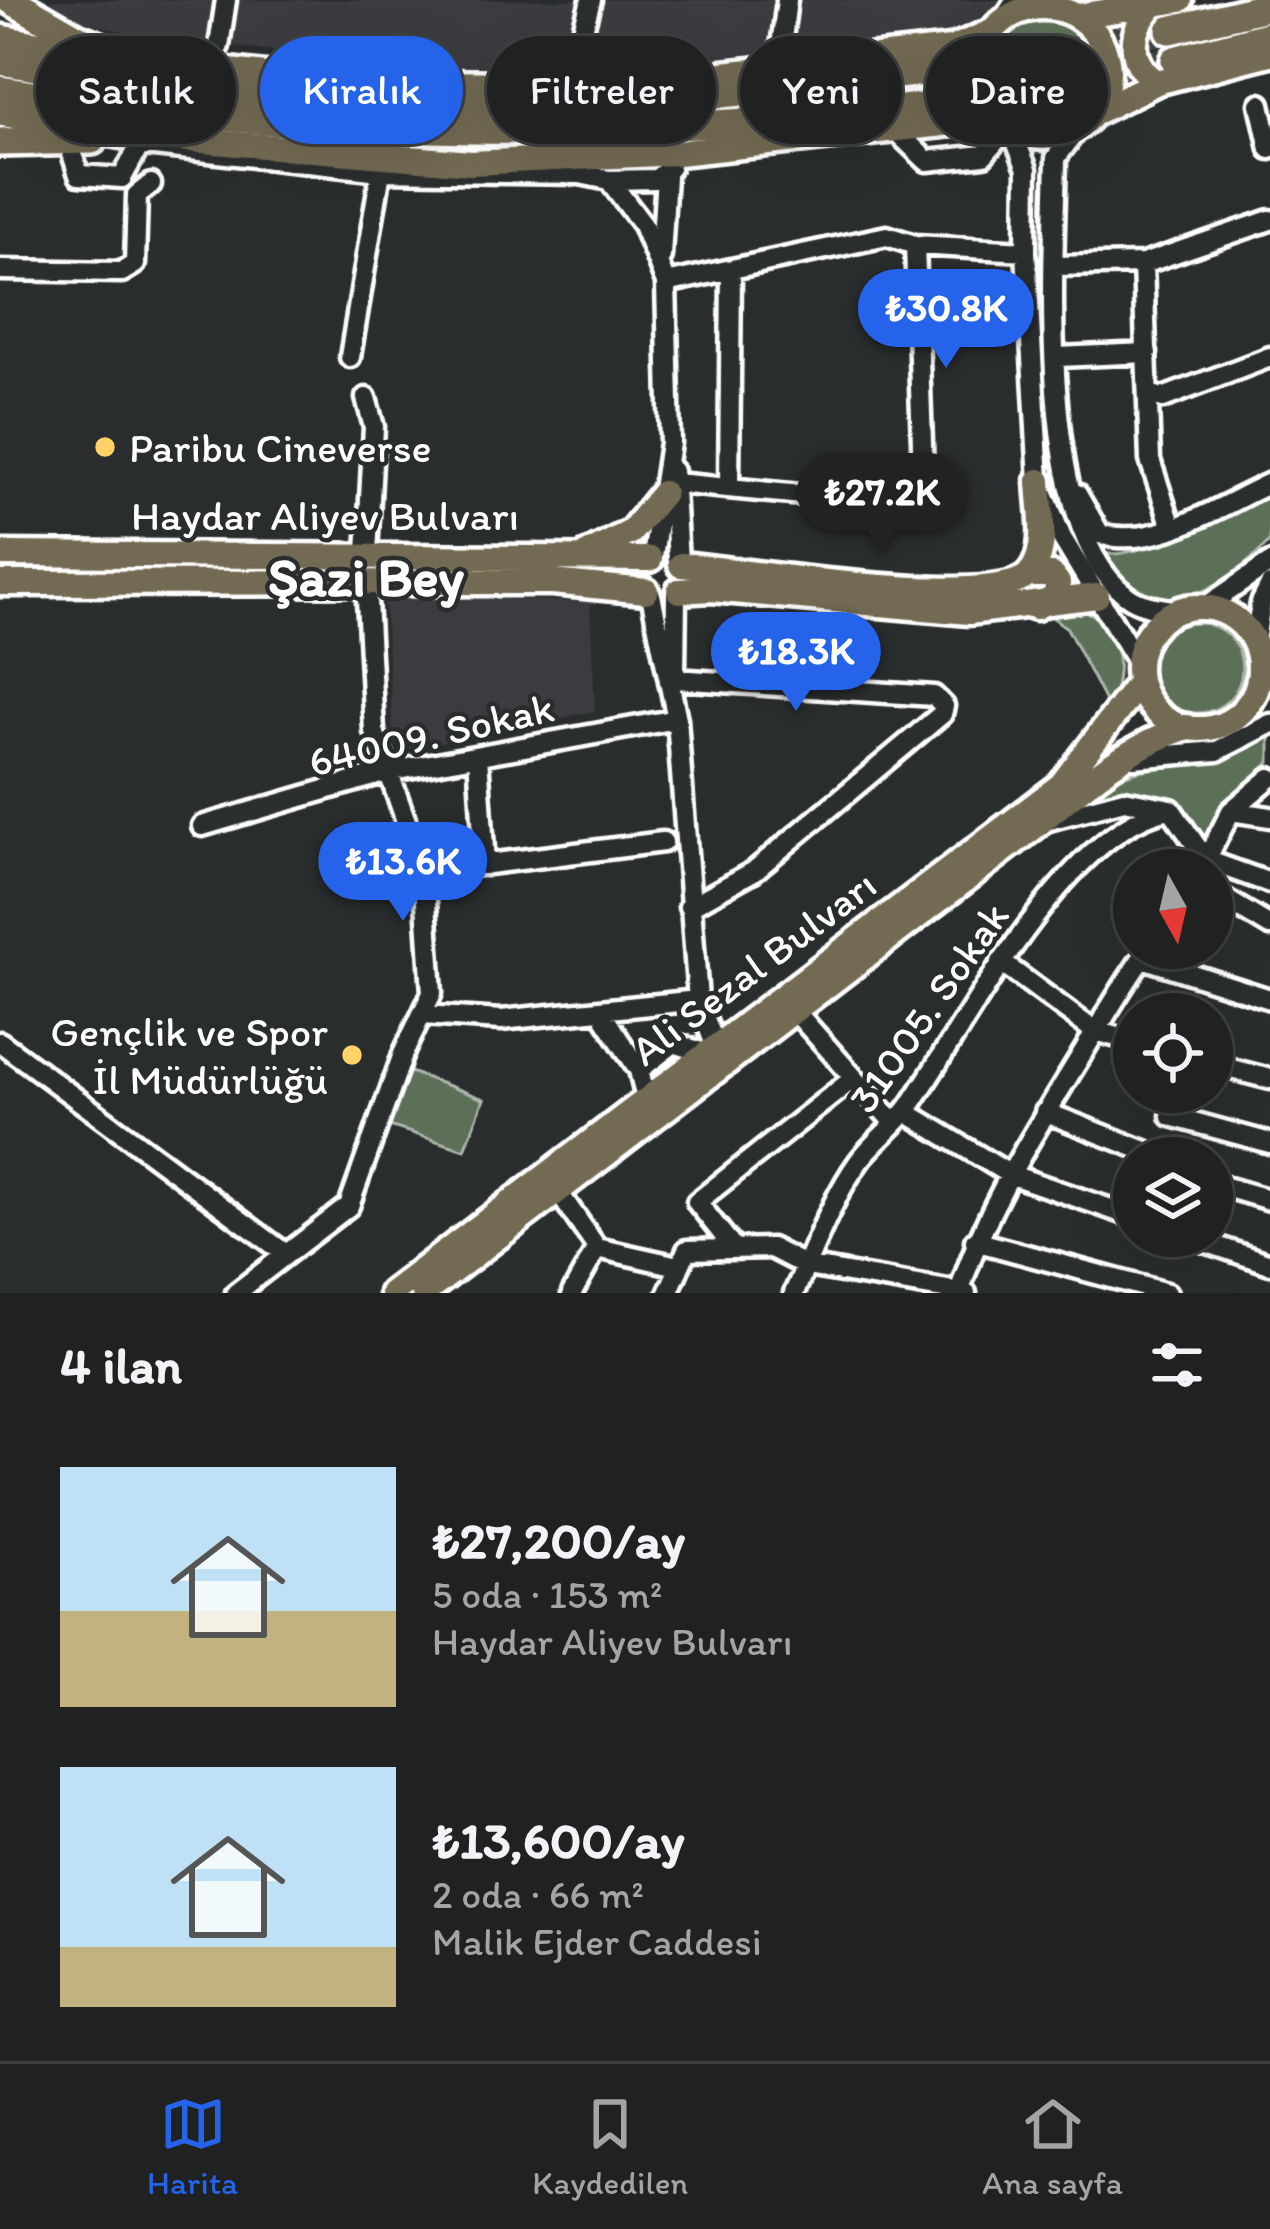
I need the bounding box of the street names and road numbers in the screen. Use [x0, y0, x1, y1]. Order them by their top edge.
street label: Haydar Aliyev Bulvarı [131, 490, 519, 541]
street label: 64009. Sokak [304, 682, 559, 787]
street label: Ali Sezal Bulvarı [621, 859, 886, 1076]
street label: 31005. Sokak [837, 892, 1020, 1122]

